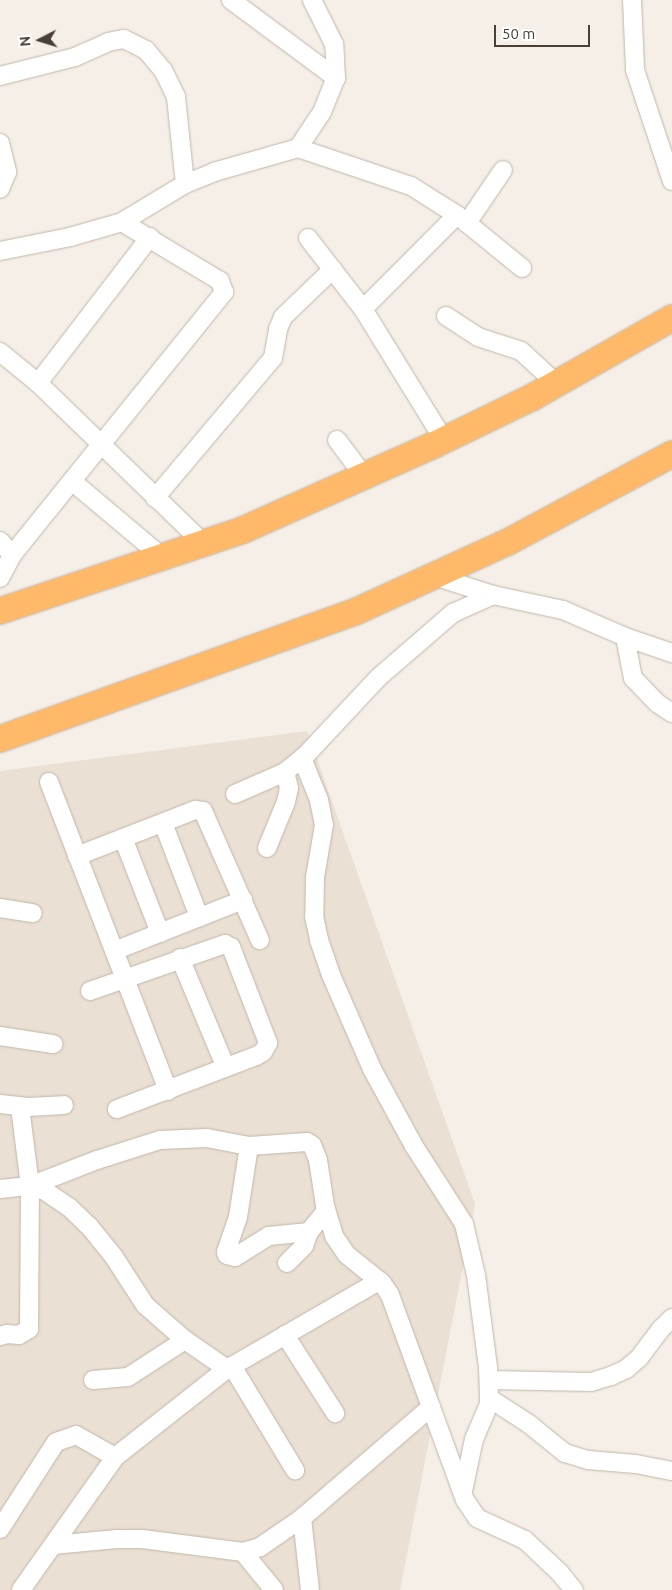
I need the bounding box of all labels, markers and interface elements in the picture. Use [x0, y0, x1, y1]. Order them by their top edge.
north arrow [15, 15, 65, 65]
scale bar [497, 15, 593, 47]
text: 50 m [502, 25, 535, 42]
text: N [17, 35, 33, 47]

